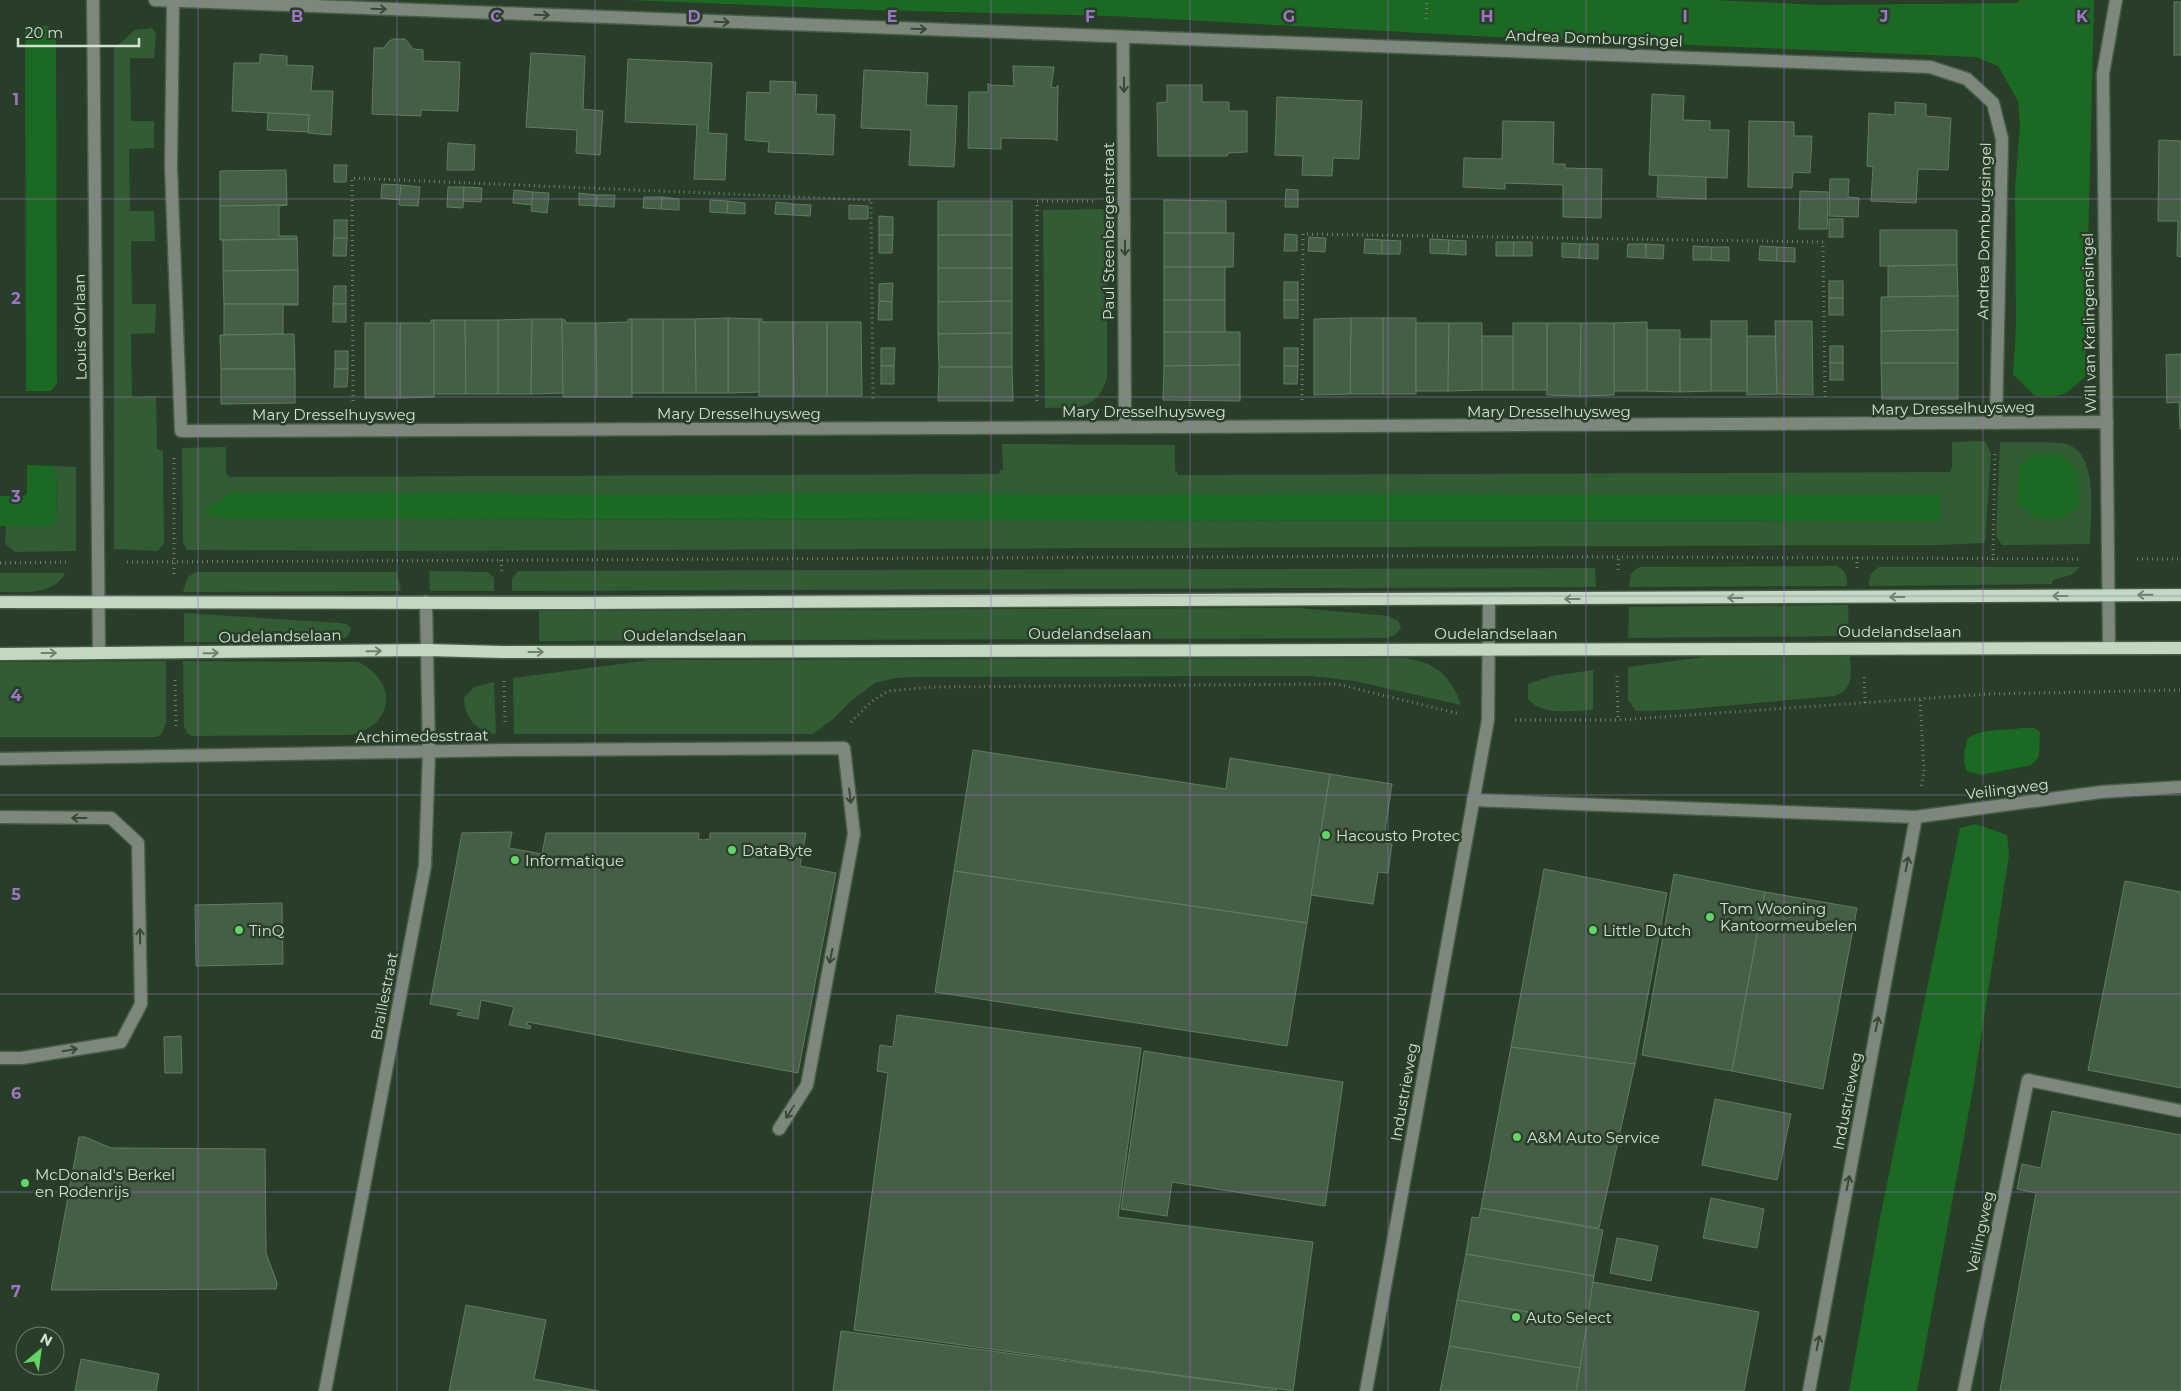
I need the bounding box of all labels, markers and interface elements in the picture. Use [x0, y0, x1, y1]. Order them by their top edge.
one-way arrow [371, 5, 387, 14]
text: B [291, 7, 303, 26]
text: C [490, 7, 502, 26]
text: D [687, 7, 701, 26]
text: E [887, 7, 897, 26]
text: F [1085, 7, 1095, 26]
text: G [1283, 7, 1295, 26]
text: H [1481, 7, 1493, 26]
text: I [1682, 7, 1688, 26]
text: J [1879, 7, 1888, 26]
text: K [2076, 7, 2089, 26]
one-way arrow [534, 11, 550, 20]
scale bar [18, 15, 139, 47]
one-way arrow [713, 17, 729, 27]
text: 20 m [25, 23, 63, 42]
one-way arrow [910, 24, 927, 34]
street label: Andrea Domburgsingel [1505, 25, 1683, 51]
one-way arrow [1119, 77, 1129, 93]
text: 1 [13, 90, 19, 109]
street label: Paul Steenbergenstraat [1099, 142, 1118, 320]
street label: Andrea Domburgsingel [1973, 142, 1995, 320]
street label: Will van Kralingensingel [2078, 233, 2100, 413]
one-way arrow [1120, 240, 1130, 256]
street label: Louis d'Orlaan [70, 273, 90, 381]
text: 2 [11, 289, 21, 308]
street label: Mary Dresselhuysweg [1871, 397, 2035, 419]
street label: Mary Dresselhuysweg [1062, 402, 1226, 421]
street label: Mary Dresselhuysweg [1467, 402, 1631, 421]
street label: Mary Dresselhuysweg [657, 404, 821, 423]
street label: Mary Dresselhuysweg [252, 405, 416, 424]
text: 3 [10, 487, 21, 506]
one-way arrow [2052, 591, 2068, 601]
one-way arrow [2137, 591, 2153, 600]
one-way arrow [1889, 592, 1906, 602]
one-way arrow [1727, 593, 1743, 603]
one-way arrow [1564, 594, 1580, 604]
street label: Oudelandselaan [1838, 622, 1962, 641]
street label: Oudelandselaan [1028, 624, 1152, 643]
street label: Oudelandselaan [1434, 624, 1558, 643]
street label: Oudelandselaan [218, 625, 342, 647]
street label: Oudelandselaan [623, 626, 747, 645]
one-way arrow [365, 646, 381, 656]
one-way arrow [528, 647, 544, 657]
one-way arrow [40, 648, 56, 658]
one-way arrow [202, 648, 219, 658]
text: 4 [10, 686, 22, 705]
street label: Archimedesstraat [355, 725, 489, 747]
street label: Veilingweg [1964, 774, 2050, 804]
one-way arrow [845, 788, 855, 804]
one-way arrow [71, 813, 87, 823]
place label: Hacousto Protec [1336, 826, 1460, 845]
marker: Hacousto Protec [1320, 829, 1332, 841]
place label: DataByte [742, 841, 812, 860]
marker: DataByte [726, 844, 738, 856]
place label: Informatique [525, 851, 624, 870]
marker: Informatique [509, 854, 521, 866]
one-way arrow [1903, 856, 1912, 872]
text: 5 [11, 885, 21, 904]
place label: Tom Wooning Kantoormeubelen [1720, 899, 1857, 935]
marker: Tom Wooning Kantoormeubelen [1704, 911, 1716, 923]
place label: TinQ [249, 921, 285, 940]
place label: Little Dutch [1603, 921, 1691, 940]
marker: TinQ [233, 924, 245, 936]
marker: Little Dutch [1587, 924, 1599, 936]
one-way arrow [135, 928, 145, 944]
one-way arrow [826, 948, 836, 964]
street label: Braillestraat [366, 950, 402, 1042]
one-way arrow [1873, 1016, 1883, 1032]
street label: Industrieweg [1386, 1041, 1422, 1143]
one-way arrow [62, 1045, 78, 1055]
street label: Industrieweg [1828, 1050, 1866, 1152]
text: 6 [11, 1084, 21, 1103]
one-way arrow [785, 1104, 795, 1118]
place label: A&M Auto Service [1527, 1128, 1660, 1147]
marker: A&M Auto Service [1511, 1131, 1523, 1143]
place label: McDonald's Berkel en Rodenrijs [35, 1165, 175, 1201]
one-way arrow [1843, 1176, 1853, 1192]
marker: McDonald's Berkel en Rodenrijs [19, 1177, 31, 1189]
street label: Veilingweg [1962, 1189, 1998, 1275]
text: 7 [11, 1282, 21, 1301]
place label: Auto Select [1526, 1308, 1612, 1327]
marker: Auto Select [1510, 1311, 1522, 1323]
north arrow [15, 1326, 65, 1376]
text: N [37, 1329, 56, 1350]
one-way arrow [1814, 1335, 1824, 1351]

